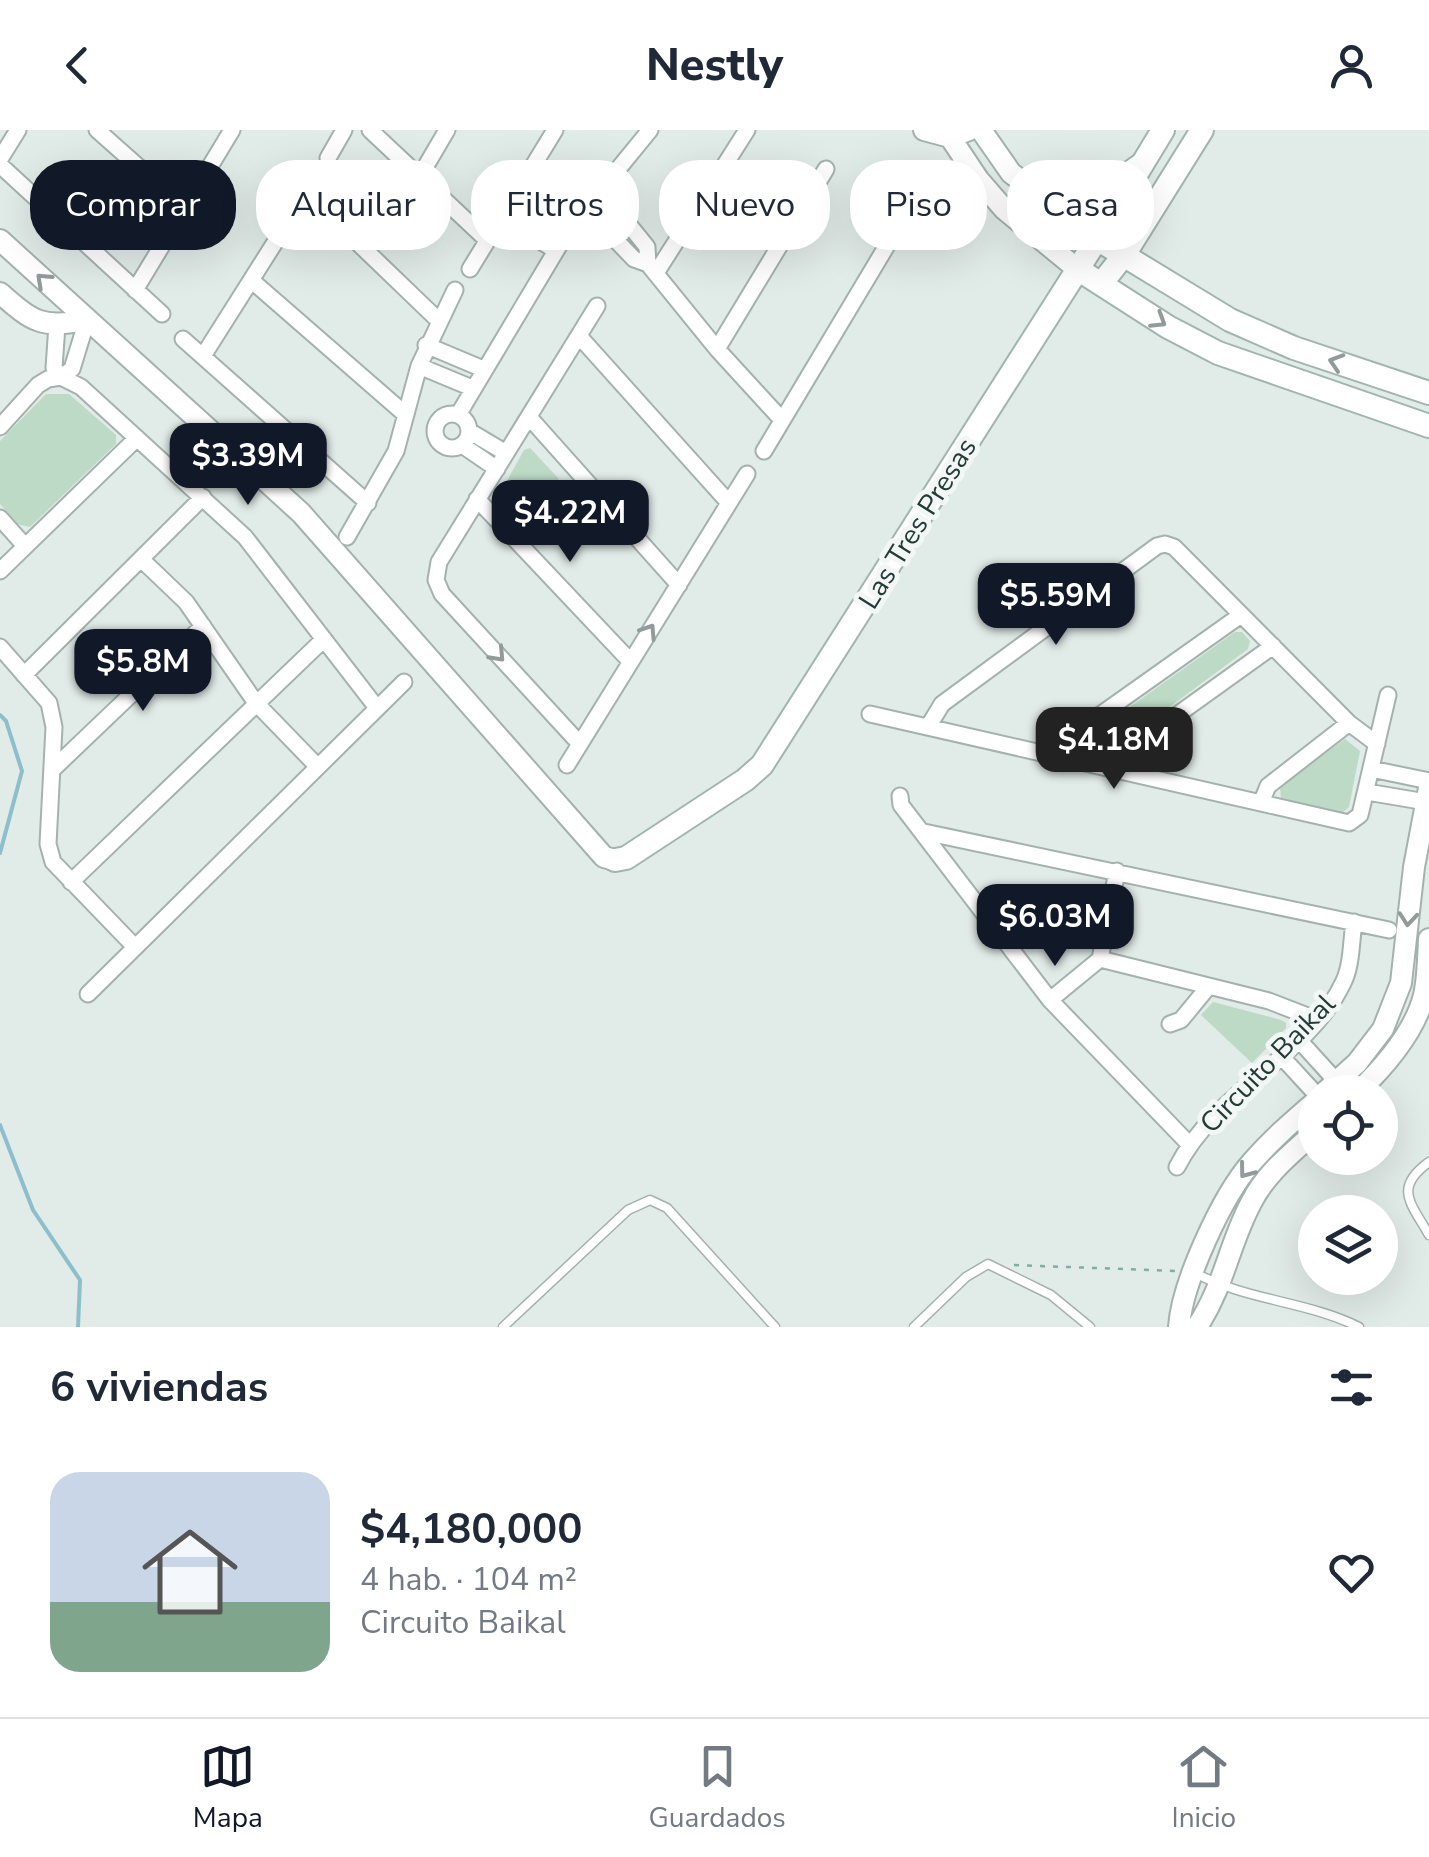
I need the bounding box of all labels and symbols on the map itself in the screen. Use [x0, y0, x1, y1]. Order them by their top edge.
one-way arrow [37, 274, 55, 292]
one-way arrow [1148, 309, 1166, 328]
one-way arrow [1329, 354, 1346, 374]
pin: $3.39M [167, 423, 329, 508]
street label: Las Tres Presas [850, 431, 986, 616]
pin: $4.22M [489, 480, 651, 565]
pin: $5.59M [975, 563, 1137, 648]
one-way arrow [637, 624, 656, 642]
pin: $5.8M [73, 629, 213, 714]
one-way arrow [486, 643, 504, 662]
pin: $4.18M [1033, 707, 1195, 792]
pin: $6.03M [974, 884, 1136, 969]
one-way arrow [1398, 912, 1420, 928]
street label: Circuito Baikal [1192, 985, 1344, 1142]
one-way arrow [1241, 1160, 1258, 1178]

